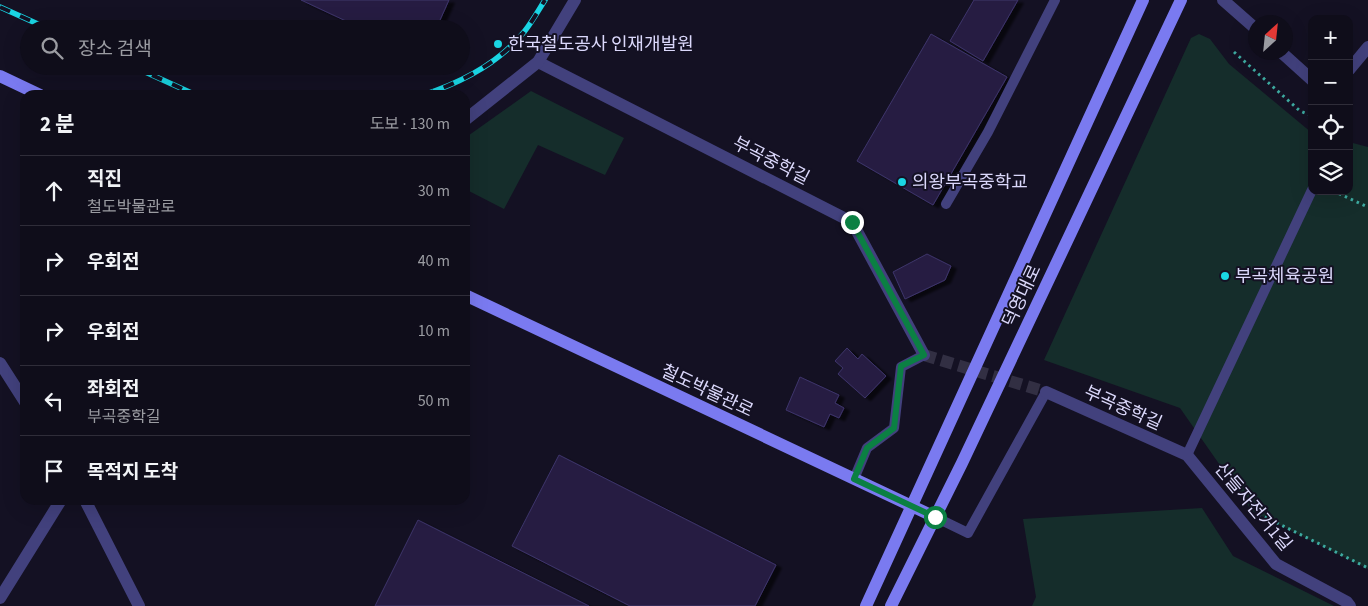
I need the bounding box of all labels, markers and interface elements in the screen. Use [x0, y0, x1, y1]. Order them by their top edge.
north arrow [1248, 15, 1293, 60]
map controls [1308, 15, 1353, 195]
button: + [1308, 15, 1353, 60]
search box [20, 20, 470, 75]
place label: 한국철도공사 인재개발원 [508, 32, 694, 57]
icon: search [38, 34, 66, 62]
text: 장소 검색 [78, 36, 152, 63]
marker: 한국철도공사 인재개발원 [492, 38, 504, 50]
button: − [1308, 60, 1353, 105]
button: locate [1308, 105, 1353, 150]
text: 2 분 [40, 109, 75, 139]
text: 도보 · 130 m [370, 113, 450, 135]
street label: 부곡중학길 [728, 131, 814, 191]
button: layers [1308, 150, 1353, 195]
text: 직진 [87, 166, 122, 193]
place label: 의왕부곡중학교 [912, 170, 1028, 195]
marker: 의왕부곡중학교 [896, 176, 908, 188]
icon: ahead [40, 177, 68, 205]
text: 30 m [418, 180, 450, 202]
text: 철도박물관로 [87, 196, 175, 218]
route end [841, 211, 864, 234]
icon: right [40, 247, 68, 275]
text: 우회전 [87, 249, 139, 276]
text: 40 m [418, 250, 450, 272]
street label: 덕영대로 [997, 261, 1047, 331]
place label: 부곡체육공원 [1235, 264, 1334, 289]
marker: 부곡체육공원 [1219, 270, 1231, 282]
icon: right [40, 317, 68, 345]
text: 우회전 [87, 319, 139, 346]
text: 10 m [418, 320, 450, 342]
street label: 철도박물관로 [657, 359, 757, 423]
text: 좌회전 [87, 376, 139, 403]
street label: 부곡중학길 [1080, 380, 1166, 436]
icon: left [40, 387, 68, 415]
text: 50 m [418, 390, 450, 412]
text: 부곡중학길 [87, 406, 161, 428]
icon: arrive [40, 457, 68, 485]
street label: 산들자전거1길 [1209, 457, 1297, 557]
text: 목적지 도착 [87, 459, 178, 486]
route start [924, 506, 947, 529]

